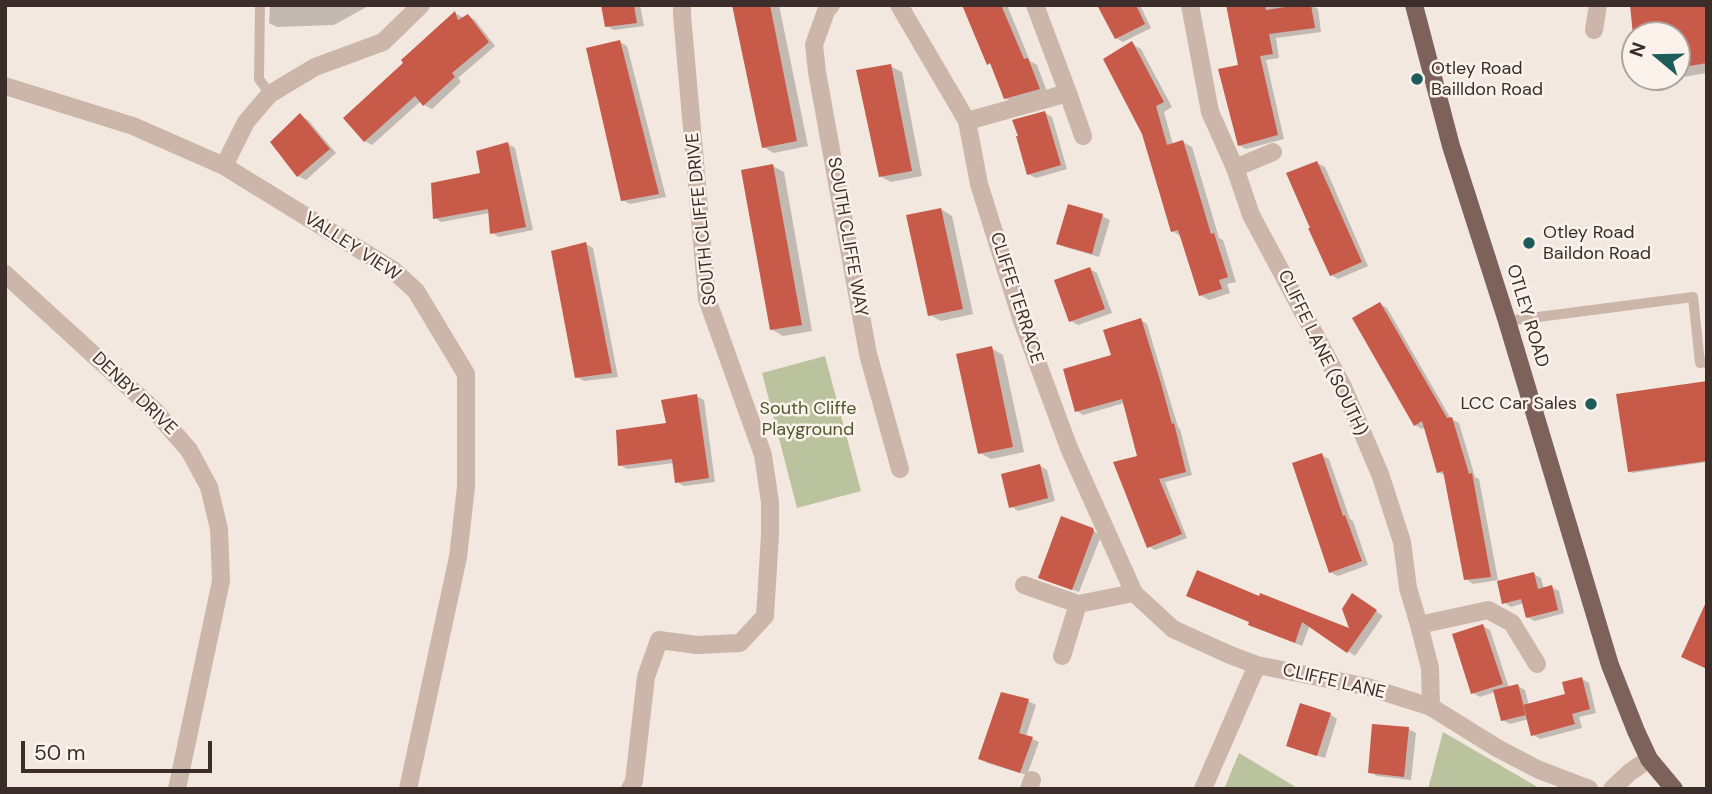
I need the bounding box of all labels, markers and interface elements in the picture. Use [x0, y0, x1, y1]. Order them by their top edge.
north arrow [1621, 21, 1691, 91]
text: N [1623, 39, 1652, 60]
place label: Otley Road Bailldon Road [1431, 58, 1543, 100]
marker: Otley Road Bailldon Road [1409, 71, 1425, 87]
street label: SOUTH CLIFFE DRIVE [682, 132, 722, 306]
street label: SOUTH CLIFFE WAY [822, 156, 872, 318]
street label: VALLEY VIEW [300, 208, 404, 286]
place label: Otley Road Baildon Road [1543, 222, 1651, 264]
street label: CLIFFE TERRACE [985, 230, 1047, 366]
marker: Otley Road Baildon Road [1521, 235, 1537, 251]
street label: OTLEY ROAD [1501, 262, 1553, 370]
street label: CLIFFE LANE (SOUTH) [1272, 267, 1372, 439]
street label: DENBY DRIVE [87, 348, 181, 440]
place label: LCC Car Sales [1460, 393, 1577, 415]
marker: LCC Car Sales [1583, 396, 1599, 412]
park label: South Cliffe Playground [760, 398, 856, 440]
street label: CLIFFE LANE [1280, 660, 1388, 704]
scale bar [24, 728, 215, 772]
text: 50 m [34, 739, 85, 767]

